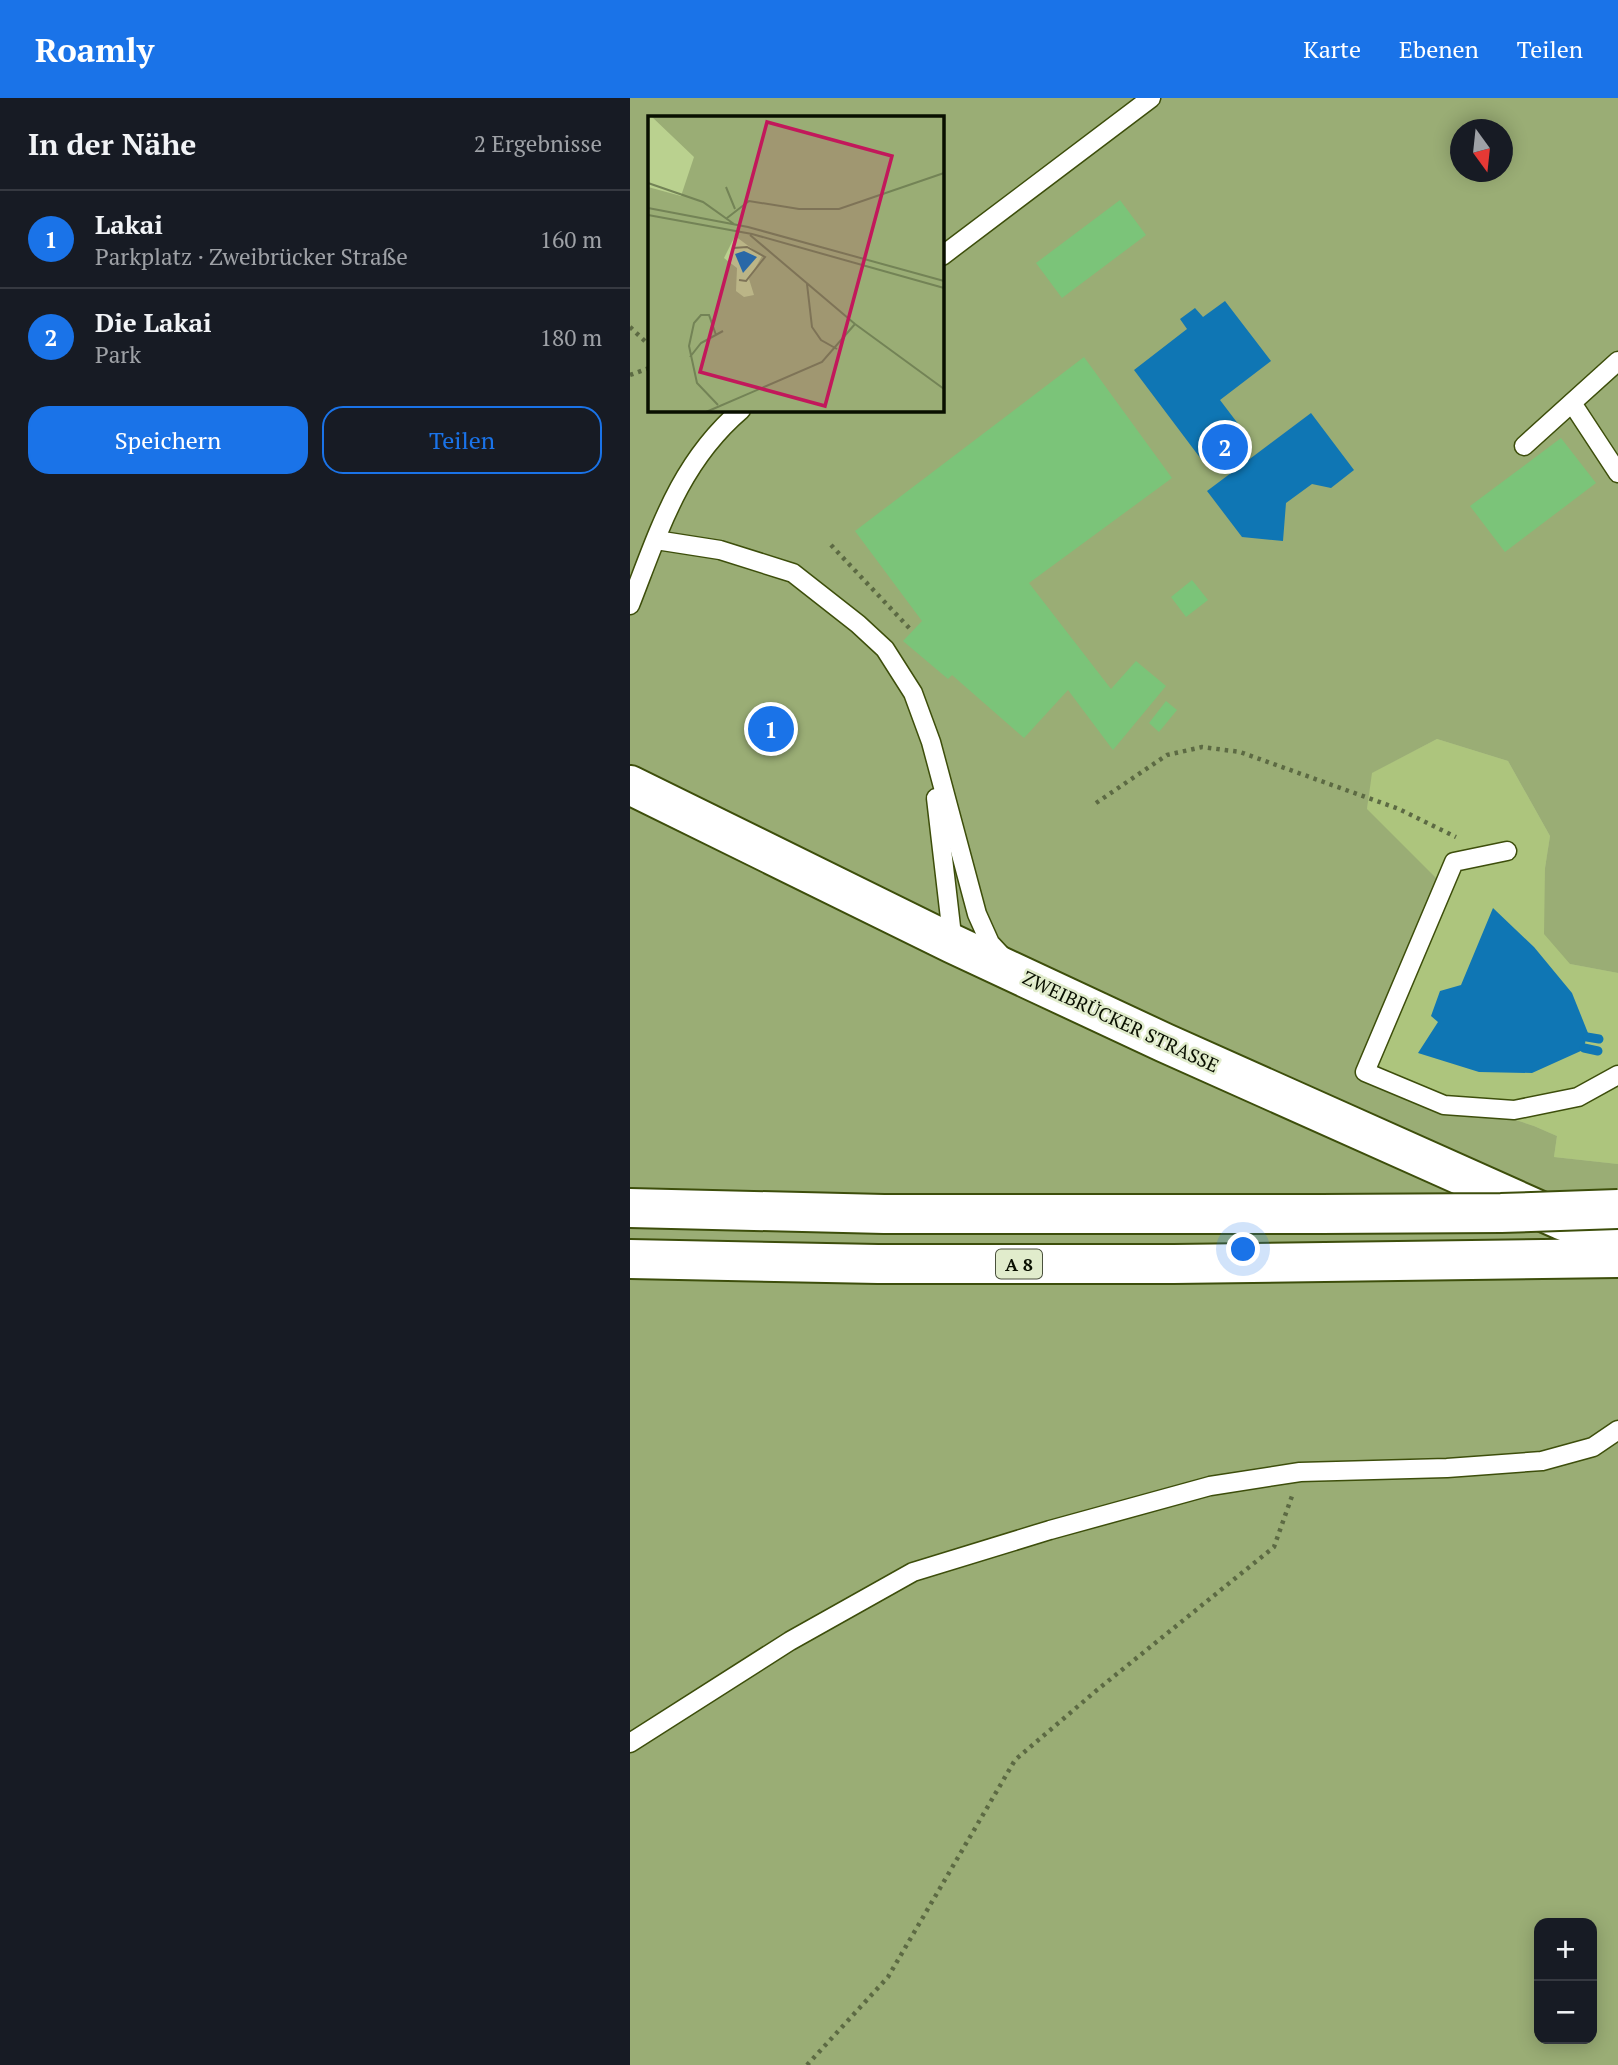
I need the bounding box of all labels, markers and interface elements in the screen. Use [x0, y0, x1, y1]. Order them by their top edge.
text: Roamly [35, 28, 154, 71]
text: Karte [1303, 33, 1361, 65]
text: Ebenen [1399, 33, 1479, 65]
text: Teilen [1517, 33, 1583, 65]
inset map [648, 116, 943, 411]
north arrow [1450, 119, 1513, 182]
text: In der Nähe [28, 124, 196, 164]
text: 2 Ergebnisse [474, 128, 602, 159]
text: Lakai [95, 207, 163, 241]
text: 1 [45, 224, 58, 255]
text: 160 m [540, 224, 602, 255]
text: Parkplatz · Zweibrücker Straße [95, 241, 408, 272]
text: Die Lakai [95, 305, 212, 339]
text: 2 [45, 322, 58, 353]
text: 180 m [540, 322, 602, 353]
text: Park [95, 339, 141, 370]
button: Speichern [28, 406, 308, 474]
button: Teilen [322, 406, 602, 474]
pin: 2 [1202, 421, 1248, 473]
pin: 1 [748, 703, 794, 755]
street label: ZWEIBRÜCKER STRASSE [1019, 964, 1223, 1078]
your location [1226, 1232, 1260, 1266]
road number: A 8 [996, 1250, 1042, 1279]
map controls [1534, 1918, 1597, 2044]
button: + [1534, 1918, 1597, 1981]
button: − [1534, 1981, 1597, 2044]

